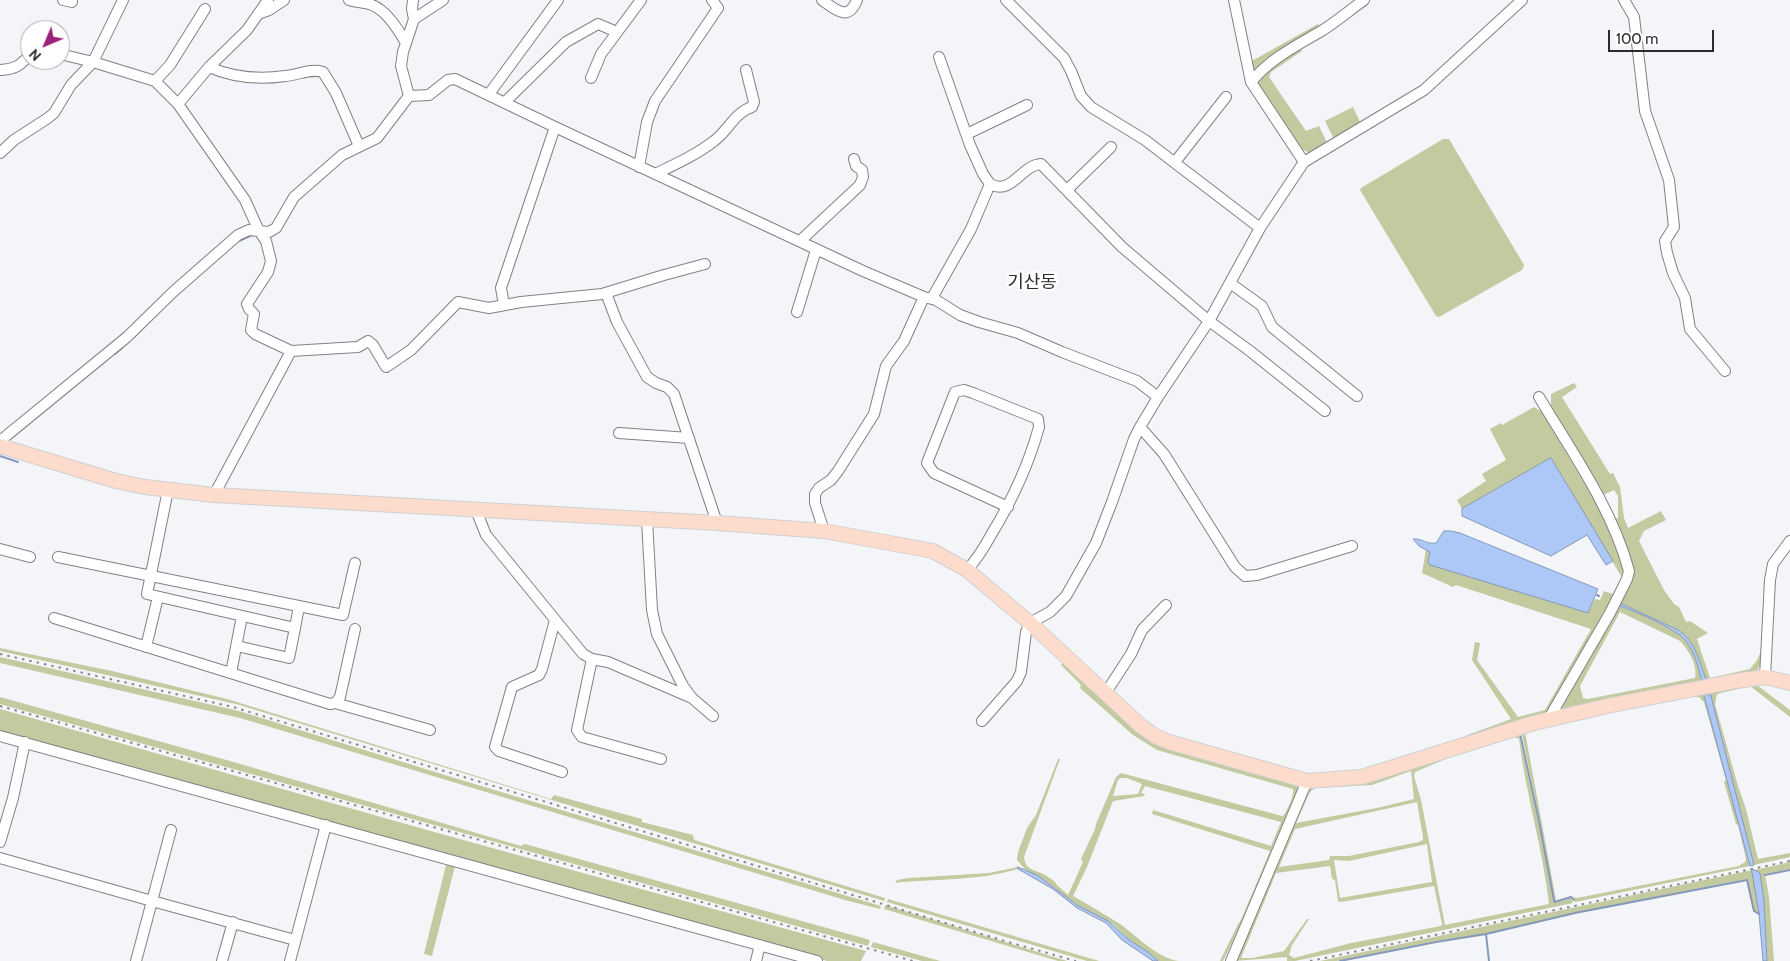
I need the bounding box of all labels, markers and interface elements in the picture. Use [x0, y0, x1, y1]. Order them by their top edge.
north arrow [20, 20, 70, 70]
scale bar [1610, 20, 1716, 52]
text: 100 m [1616, 30, 1658, 48]
text: N [25, 45, 45, 65]
district label: 기산동 [1007, 272, 1057, 294]

